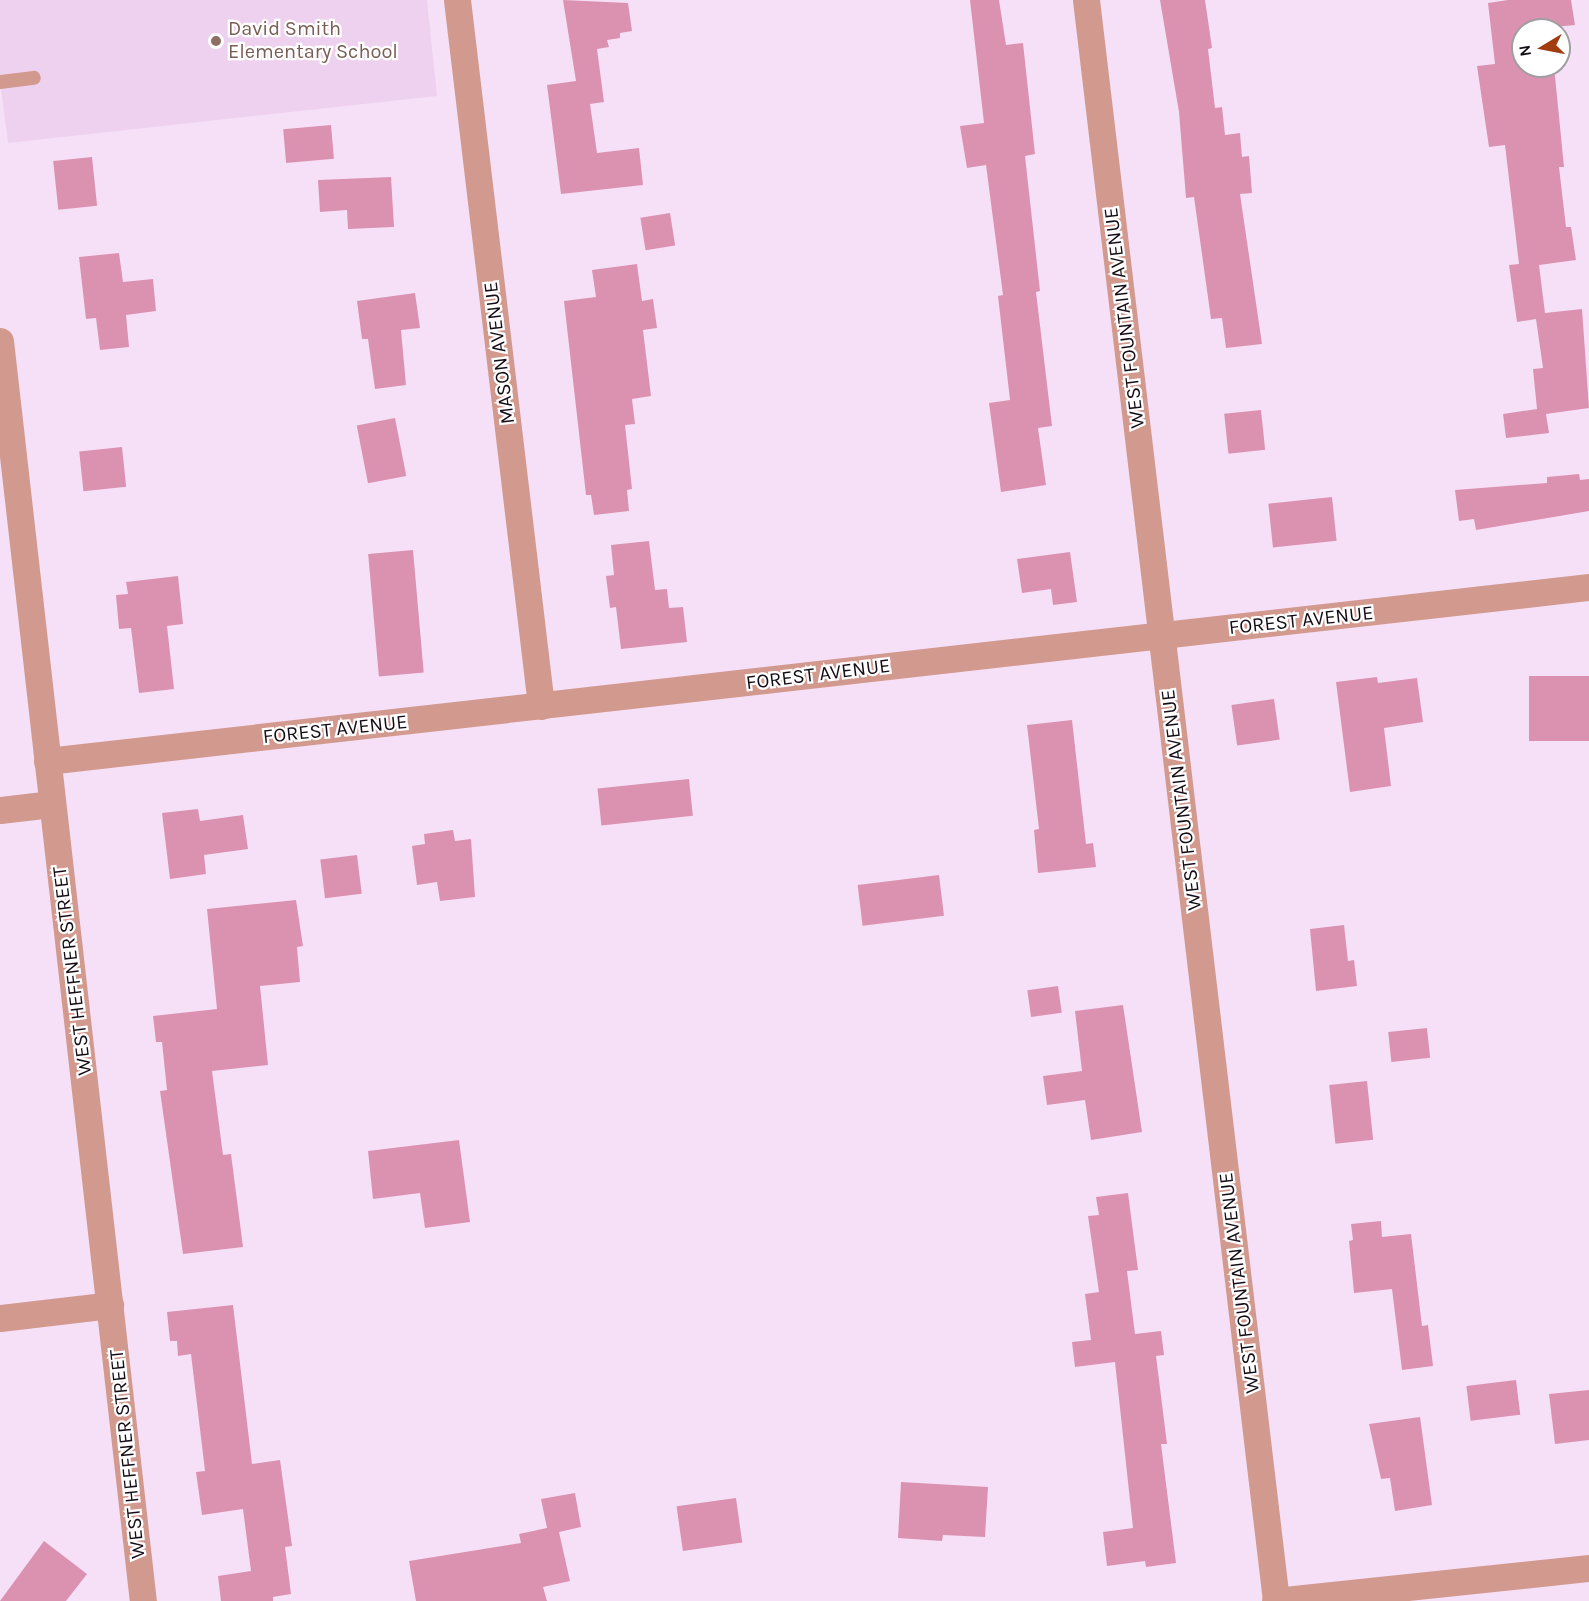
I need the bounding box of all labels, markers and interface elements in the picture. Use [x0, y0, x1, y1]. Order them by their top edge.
place label: David Smith Elementary School [228, 17, 398, 64]
north arrow [1511, 18, 1571, 78]
marker: David Smith Elementary School [209, 34, 223, 48]
text: N [1514, 44, 1535, 58]
street label: WEST FOUNTAIN AVENUE [1099, 206, 1149, 430]
street label: MASON AVENUE [478, 280, 520, 426]
street label: FOREST AVENUE [1228, 600, 1374, 640]
street label: FOREST AVENUE [745, 653, 891, 695]
street label: WEST FOUNTAIN AVENUE [1156, 688, 1206, 912]
street label: FOREST AVENUE [262, 709, 408, 749]
street label: WEST HEFFNER STREET [47, 865, 97, 1077]
street label: WEST FOUNTAIN AVENUE [1214, 1171, 1264, 1395]
street label: WEST HEFFNER STREET [104, 1348, 150, 1560]

